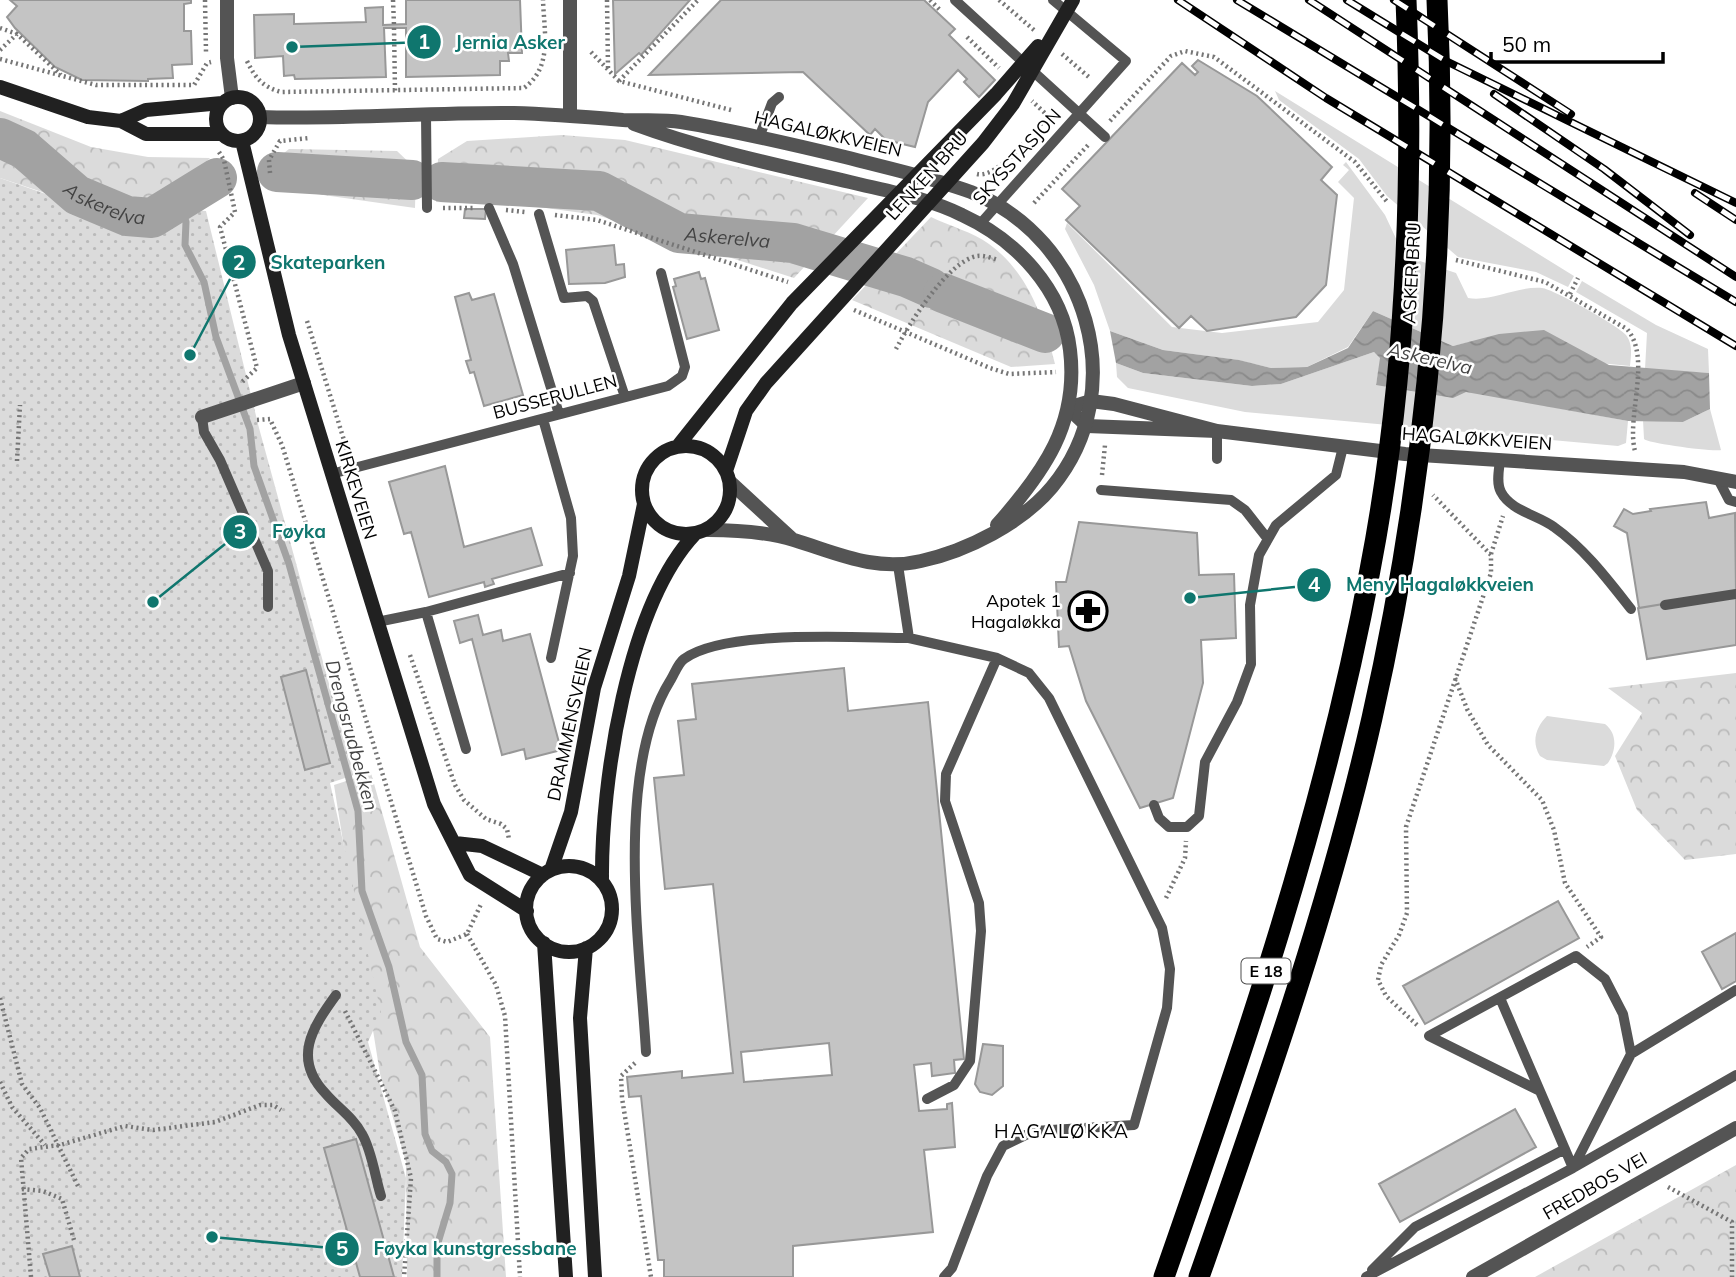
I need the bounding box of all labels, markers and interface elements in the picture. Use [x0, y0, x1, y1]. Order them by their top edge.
scale bar [1491, 21, 1662, 65]
callout: Jernia Asker [406, 22, 579, 62]
text: 1 [418, 28, 430, 54]
text: Jernia Asker [455, 30, 566, 54]
text: 50 m [1502, 31, 1551, 57]
street label: SKYSSTASJON [967, 104, 1066, 210]
street label: HAGALØKKVEIEN [752, 105, 904, 162]
street label: LENKEN BRU [881, 126, 973, 225]
water label: Askerelva [58, 176, 146, 229]
water label: Askerelva [682, 221, 771, 253]
street label: ASKER BRU [1397, 222, 1426, 324]
callout: Skateparken [221, 242, 399, 282]
text: 2 [233, 249, 245, 275]
text: Skateparken [270, 250, 386, 274]
water label: Askerelva [1384, 336, 1475, 379]
street label: BUSSERULLEN [490, 369, 619, 424]
street label: HAGALØKKVEIEN [1401, 422, 1553, 455]
street label: KIRKEVEIEN [331, 438, 382, 542]
callout: Føyka [223, 512, 340, 552]
text: 3 [234, 518, 246, 544]
text: Føyka [272, 519, 326, 543]
callout: Meny Hagaløkkveien [1297, 565, 1548, 605]
text: 4 [1308, 571, 1321, 597]
text: Meny Hagaløkkveien [1346, 572, 1534, 596]
place label: Apotek 1 Hagaløkka [971, 589, 1061, 633]
pharmacy icon: Apotek 1 Hagaløkka [1067, 590, 1109, 632]
street label: DRAMMENSVEIEN [542, 645, 597, 803]
water label: Drengsrudbekken [320, 657, 384, 813]
road number: E 18 [1242, 959, 1290, 984]
district label: HAGALØKKA [994, 1119, 1130, 1143]
street label: FREDBOS VEI [1539, 1146, 1651, 1225]
callout: Føyka kunstgressbane [325, 1229, 591, 1269]
text: 5 [336, 1235, 348, 1261]
text: Føyka kunstgressbane [373, 1236, 577, 1260]

